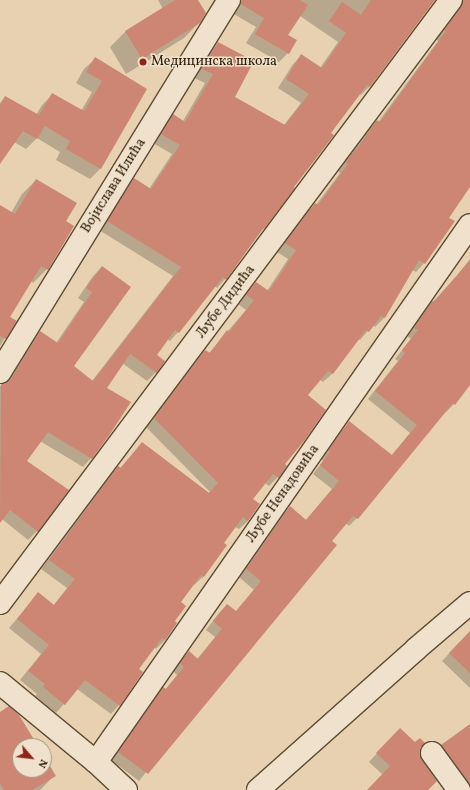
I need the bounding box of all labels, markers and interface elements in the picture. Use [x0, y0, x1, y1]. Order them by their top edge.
place label: Медицинска школа [151, 54, 277, 70]
marker: Медицинска школа [138, 57, 148, 67]
street label: Војислава Илића [78, 136, 150, 236]
street label: Љубе Дидића [193, 262, 259, 342]
street label: Љубе Ненадовића [243, 442, 323, 546]
north arrow [12, 738, 52, 778]
text: N [34, 756, 51, 770]

